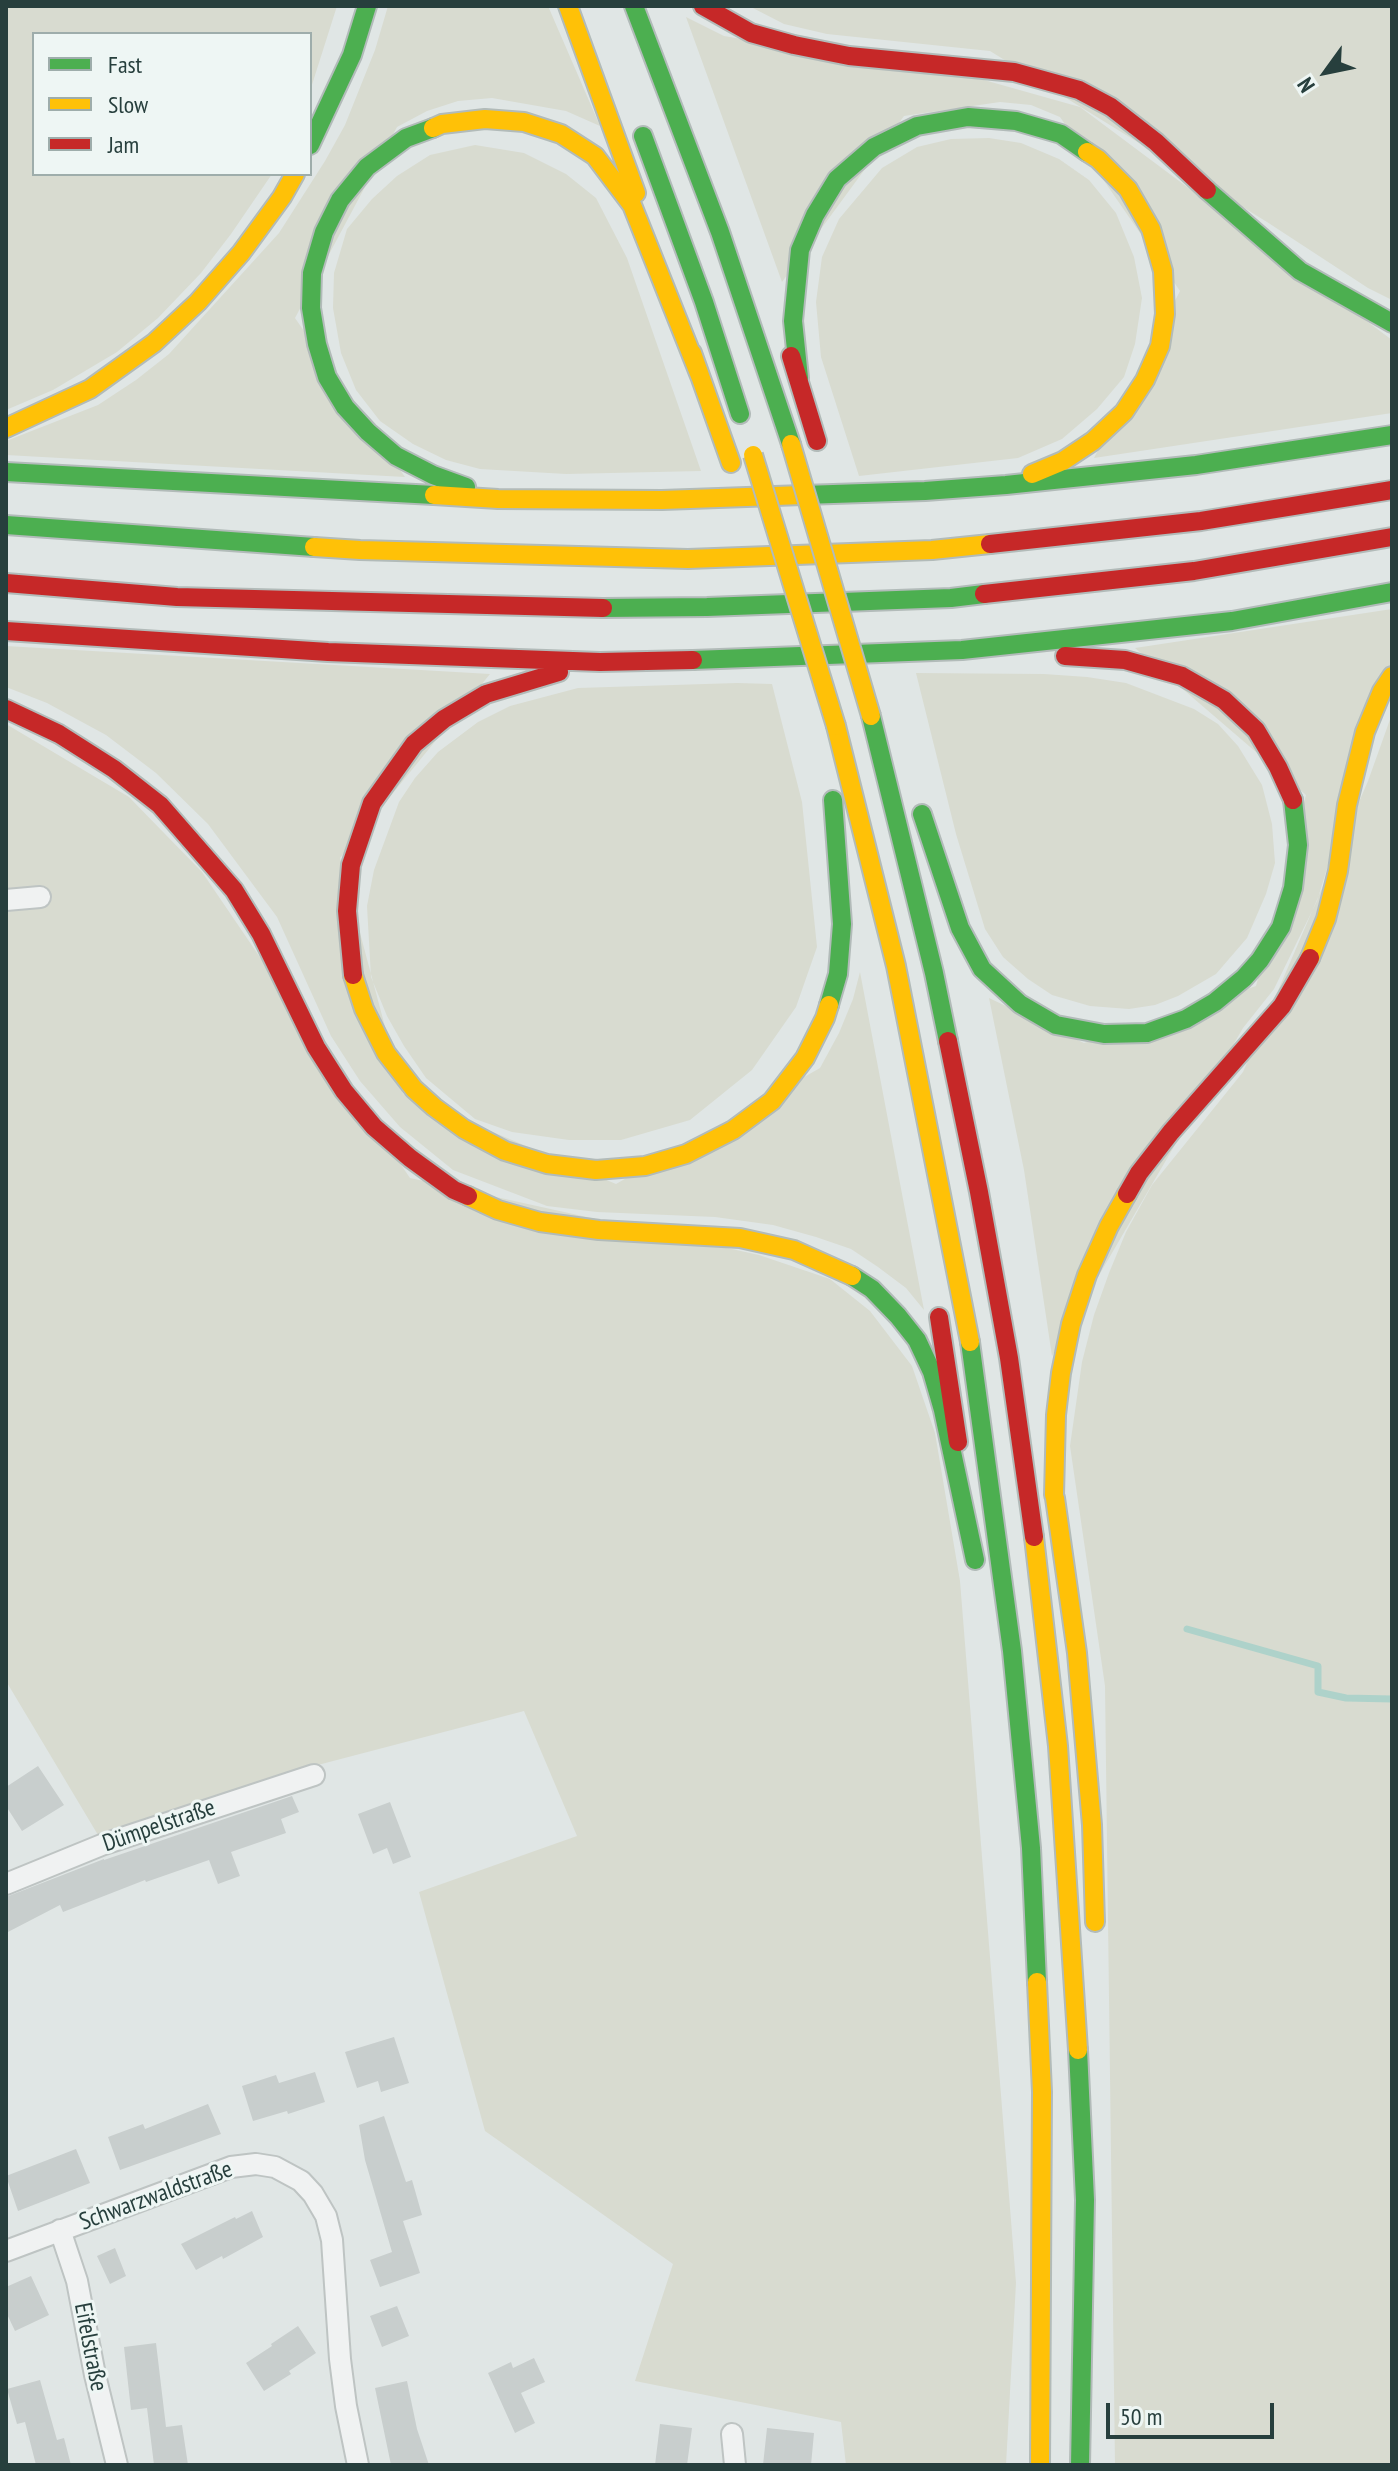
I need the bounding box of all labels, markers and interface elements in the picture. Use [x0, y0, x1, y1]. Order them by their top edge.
legend [32, 32, 312, 176]
north arrow [1286, 32, 1366, 112]
text: Fast [108, 49, 142, 80]
text: N [1291, 72, 1321, 98]
text: Slow [108, 89, 148, 120]
text: Jam [108, 129, 139, 160]
street label: Dümpelstraße [99, 1793, 219, 1859]
street label: Schwarzwaldstraße [76, 2155, 236, 2237]
street label: Eifelstraße [67, 2300, 113, 2394]
scale bar [1110, 2387, 1278, 2437]
text: 50 m [1120, 2401, 1162, 2432]

